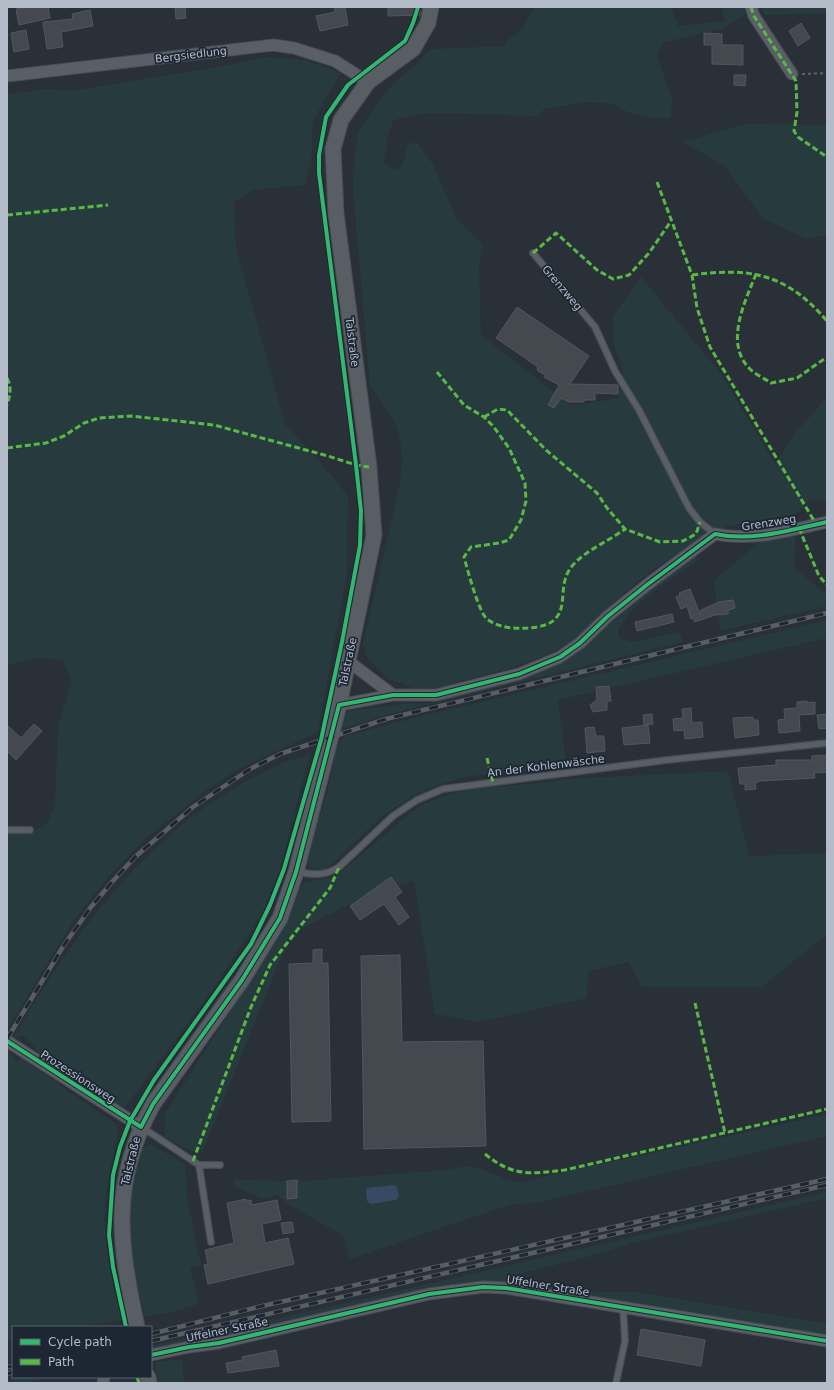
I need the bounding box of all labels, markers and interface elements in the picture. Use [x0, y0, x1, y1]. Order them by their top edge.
street label: Bergsiedlung [154, 44, 228, 66]
street label: Grenzweg [539, 263, 585, 313]
street label: Talstraße [342, 316, 362, 368]
street label: Grenzweg [741, 512, 797, 534]
street label: Talstraße [336, 636, 360, 689]
street label: An der Kohlenwäsche [487, 752, 606, 780]
street label: Prozessionsweg [38, 1048, 118, 1106]
street label: Talstraße [118, 1135, 143, 1188]
street label: Uffelner Straße [506, 1273, 590, 1299]
street label: Uffelner Straße [185, 1315, 269, 1345]
legend [12, 1326, 152, 1378]
text: Cycle path [48, 1335, 112, 1349]
text: Path [48, 1355, 74, 1369]

